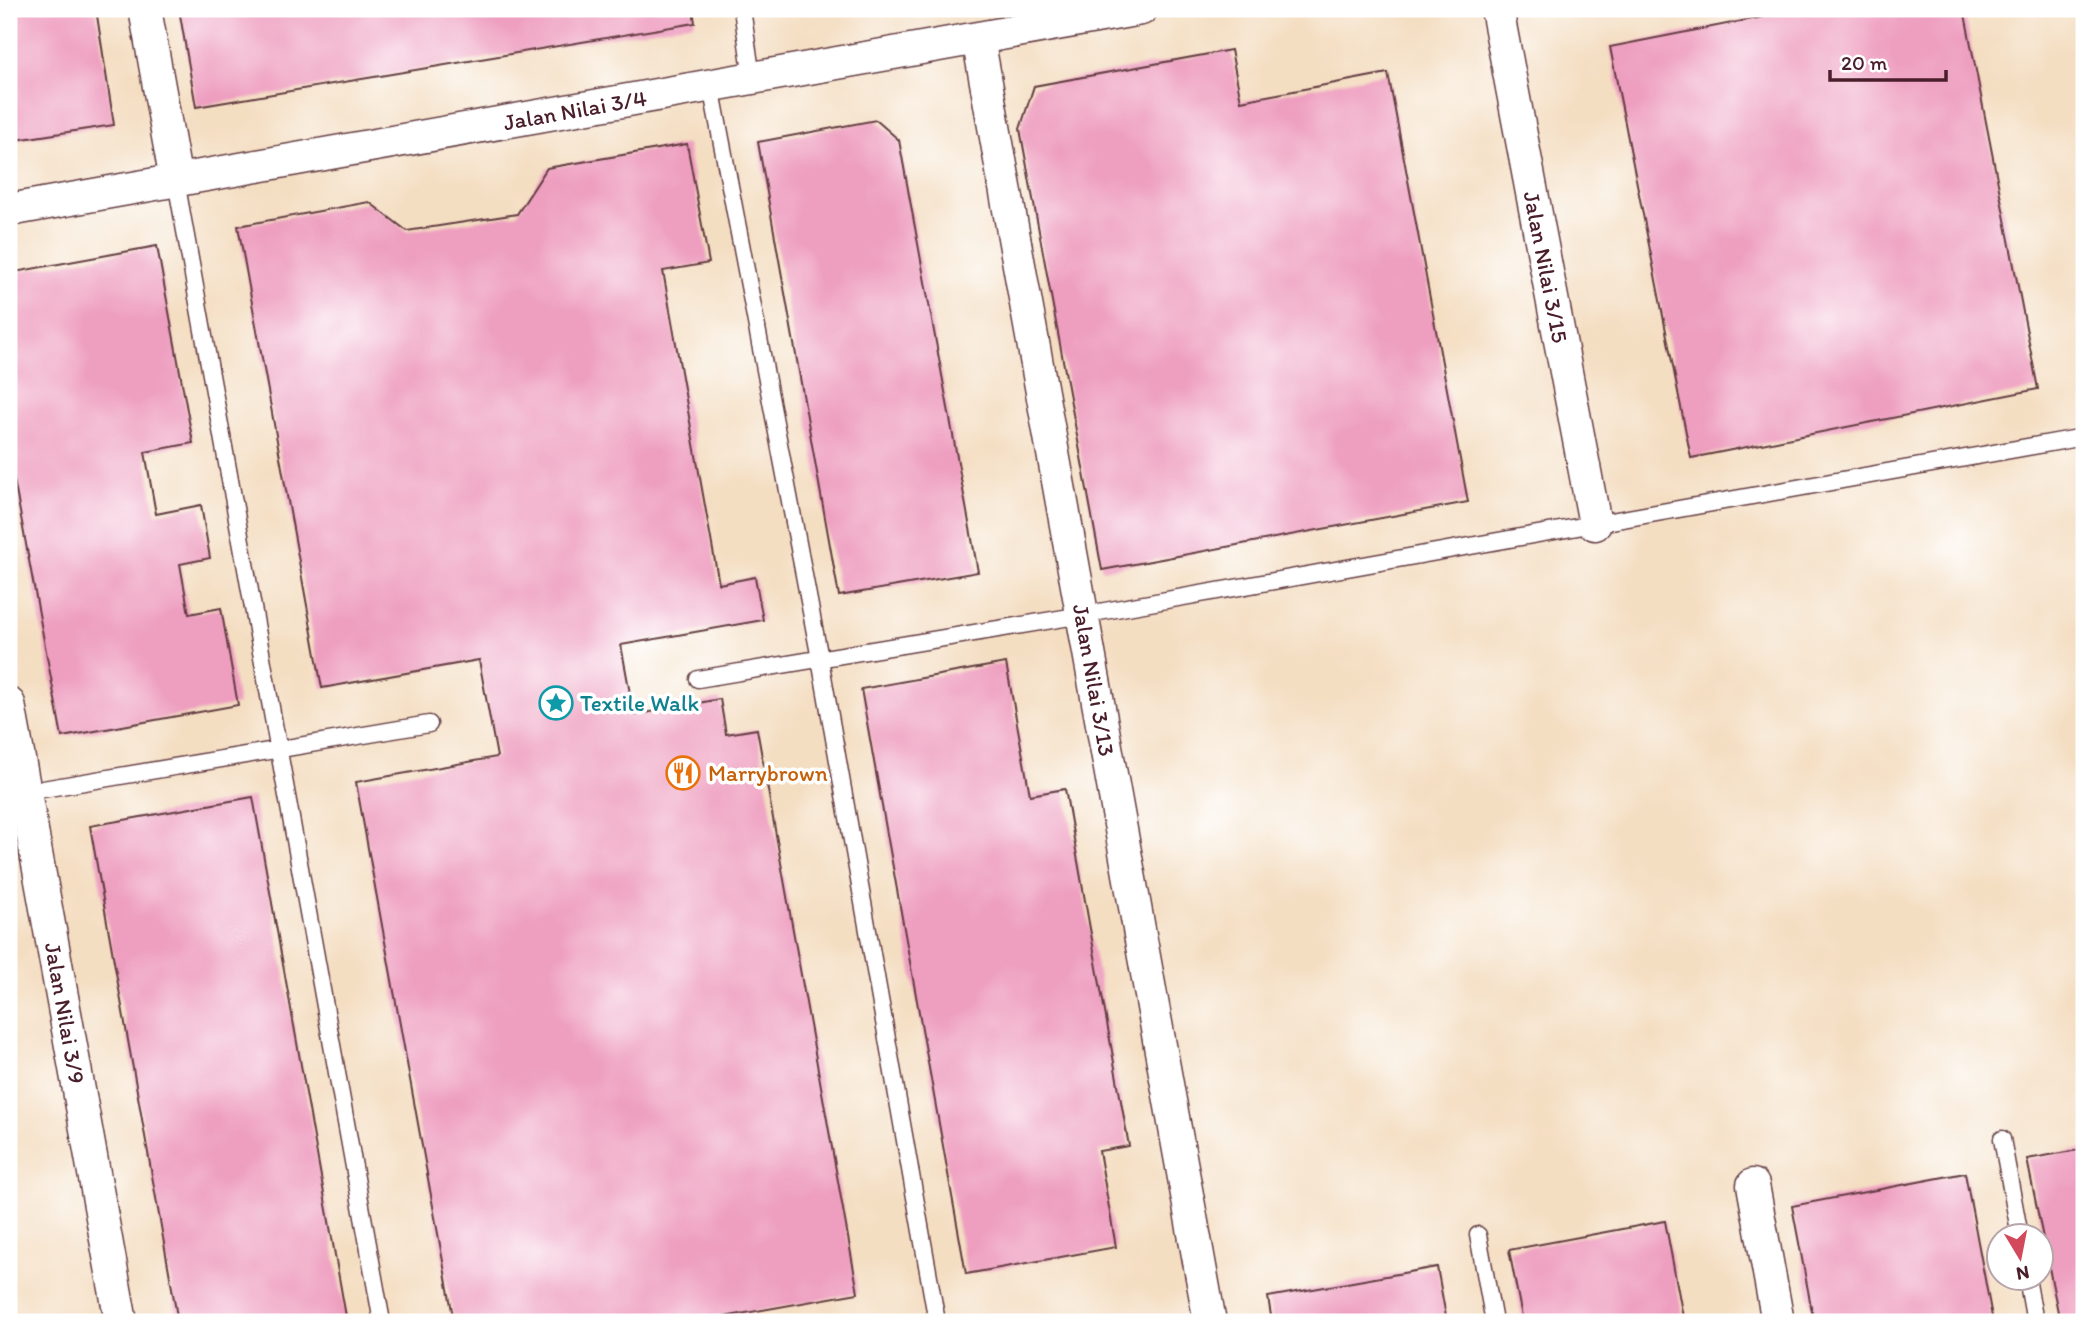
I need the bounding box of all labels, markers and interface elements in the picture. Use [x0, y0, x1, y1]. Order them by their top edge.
scale bar [1830, 38, 1946, 82]
text: 20 m [1841, 50, 1888, 75]
street label: Jalan Nilai 3/4 [501, 84, 649, 136]
street label: Jalan Nilai 3/15 [1518, 189, 1574, 345]
street label: Jalan Nilai 3/13 [1067, 602, 1121, 758]
place icon: Textile Walk [537, 684, 575, 722]
place label: Textile Walk [580, 689, 700, 717]
restaurant icon: Marrybrown [664, 754, 702, 792]
place label: Marrybrown [708, 759, 828, 787]
street label: Jalan Nilai 3/9 [39, 940, 91, 1086]
north arrow [1984, 1222, 2054, 1292]
text: N [2015, 1261, 2031, 1286]

